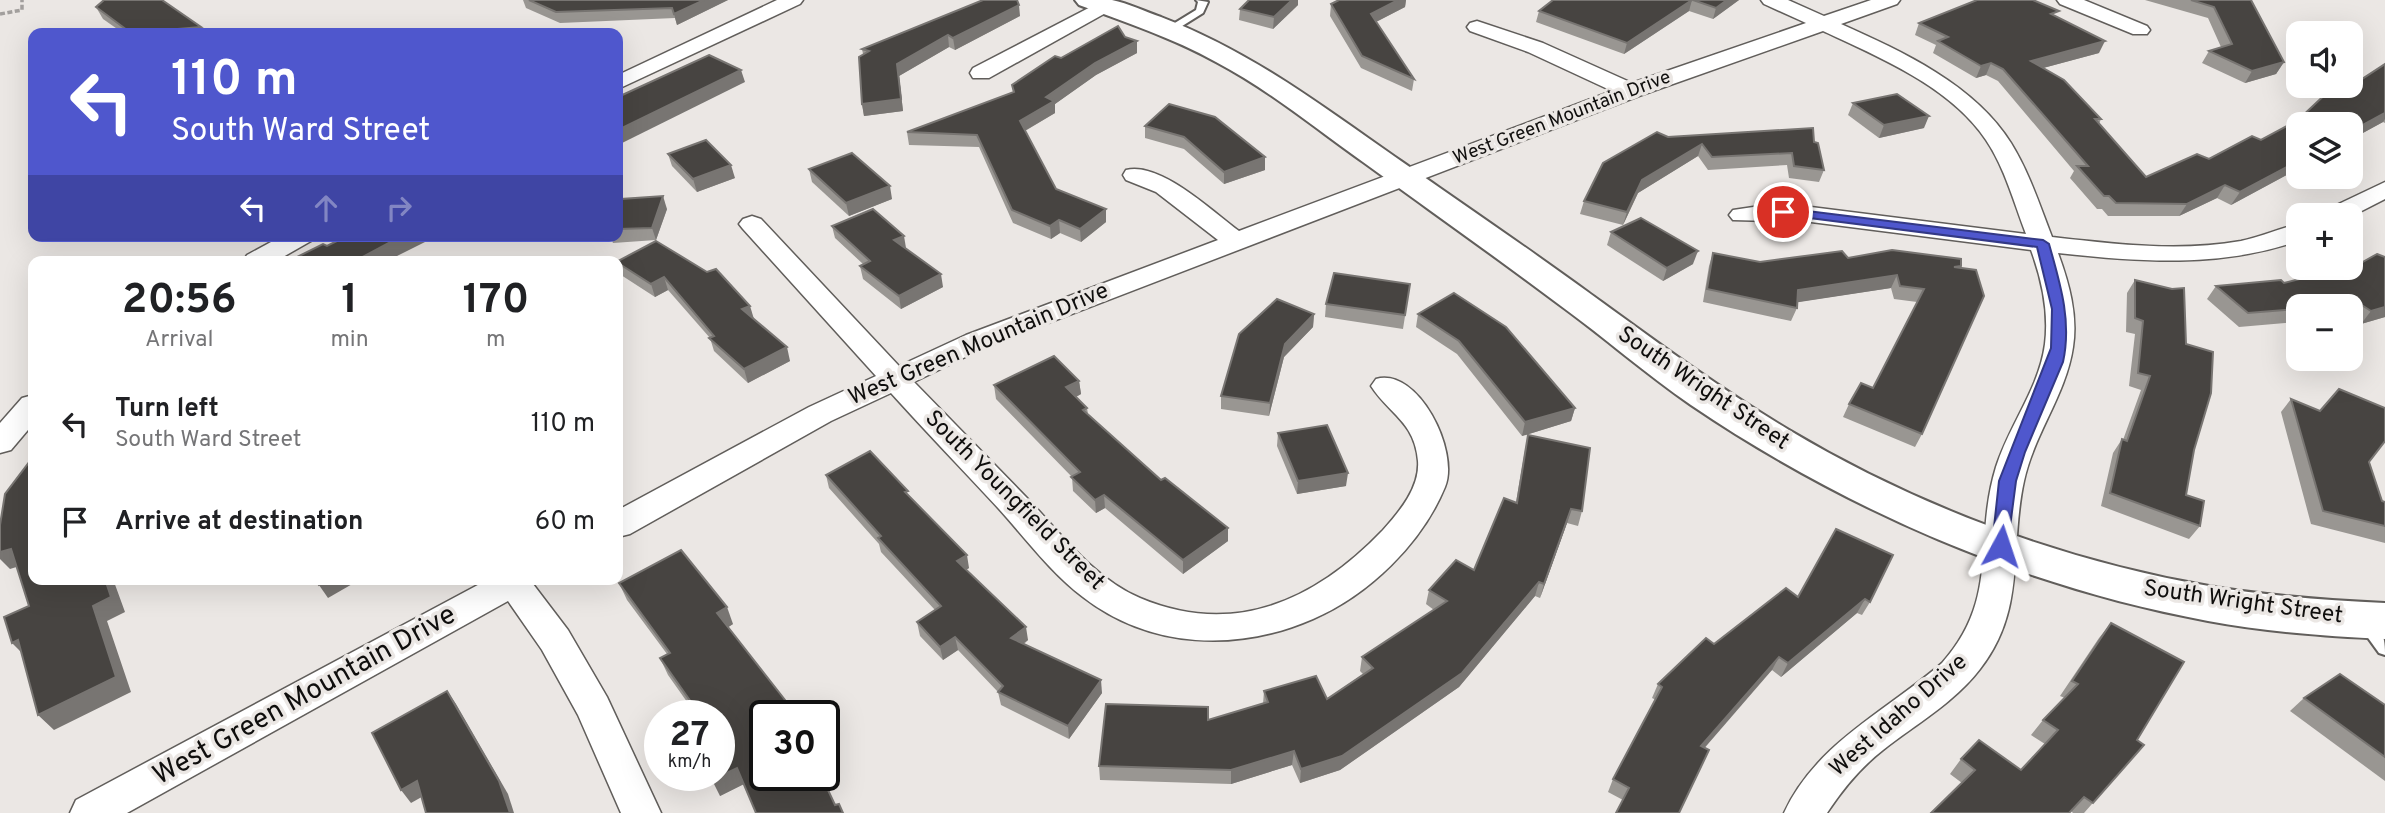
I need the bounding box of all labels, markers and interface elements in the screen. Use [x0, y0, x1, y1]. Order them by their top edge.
map controls [2286, 21, 2363, 371]
button: sound [2286, 21, 2363, 98]
text: 110 m [171, 51, 298, 113]
icon: left [56, 56, 147, 147]
street label: West Green Mountain Drive [1450, 65, 1674, 171]
text: South Ward Street [171, 112, 430, 152]
button: layers [2286, 112, 2363, 189]
pin [1753, 182, 1813, 242]
icon: left [234, 189, 272, 227]
icon: ahead [307, 189, 345, 227]
icon: right [380, 189, 418, 227]
icon: arrive [1764, 193, 1802, 231]
button: + [2286, 203, 2363, 280]
text: 20:56 [122, 275, 237, 328]
text: 1 [341, 275, 358, 328]
text: 170 [462, 275, 529, 328]
street label: West Green Mountain Drive [844, 277, 1114, 413]
button: − [2286, 294, 2363, 371]
street label: South Wright Street [1612, 321, 1794, 457]
text: Arrival [145, 326, 213, 355]
text: min [330, 326, 369, 355]
text: m [486, 326, 506, 355]
text: Turn left [115, 393, 219, 426]
icon: left [56, 405, 94, 443]
street label: South Youngfield Street [918, 405, 1110, 597]
text: 110 m [531, 408, 595, 441]
text: South Ward Street [115, 426, 301, 455]
icon: arrive [56, 503, 94, 541]
text: Arrive at destination [115, 506, 363, 539]
text: 60 m [535, 506, 595, 539]
position arrow [1964, 509, 2038, 583]
street label: South Wright Street [2141, 575, 2345, 631]
street label: West Green Mountain Drive [147, 598, 463, 794]
street label: West Idaho Drive [1824, 648, 1974, 784]
speed limit sign: 30 [749, 700, 840, 791]
text: 27 [670, 714, 709, 758]
text: km/h [668, 751, 711, 774]

